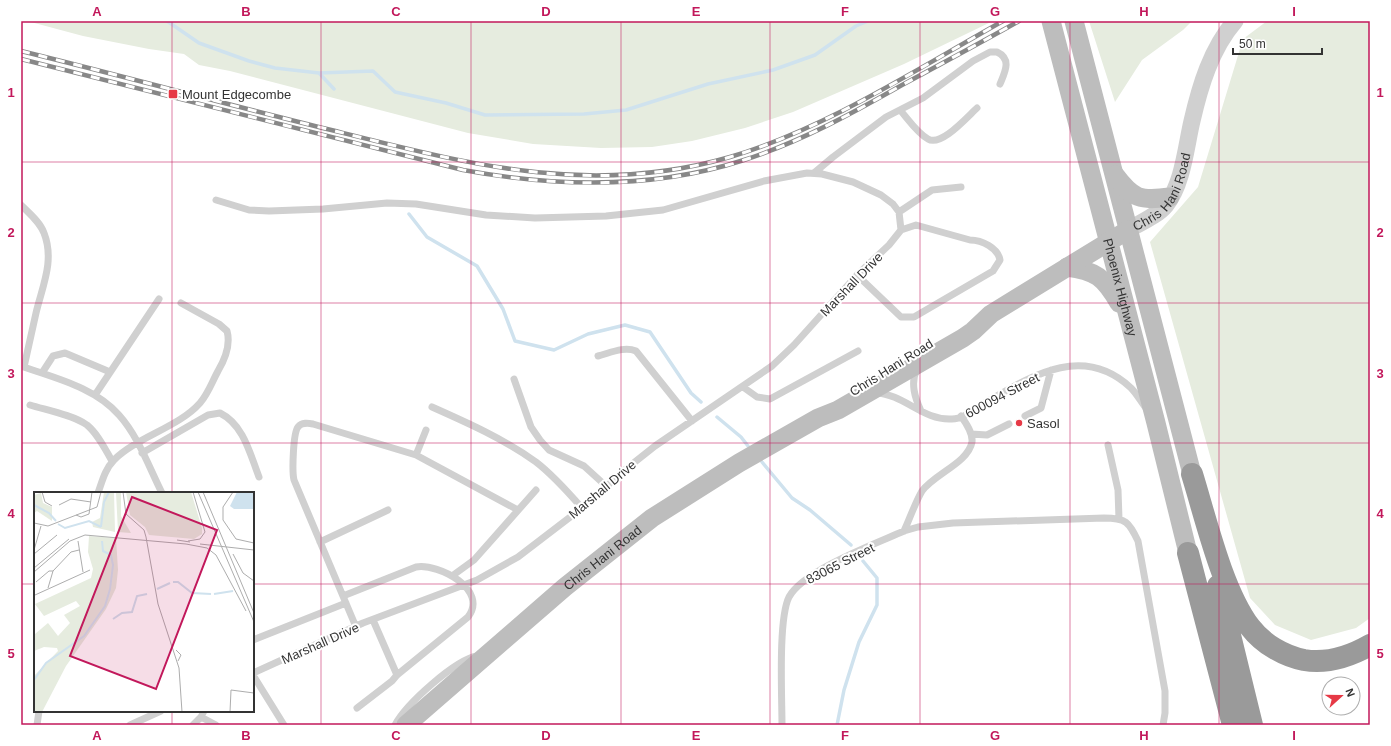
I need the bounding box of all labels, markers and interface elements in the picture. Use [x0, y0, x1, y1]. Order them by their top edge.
text: A [92, 4, 102, 19]
text: B [241, 4, 251, 19]
text: C [391, 4, 401, 19]
text: D [541, 4, 551, 19]
text: E [692, 4, 701, 19]
text: F [841, 4, 849, 19]
text: G [990, 4, 1000, 19]
text: H [1139, 4, 1149, 19]
text: I [1292, 4, 1296, 19]
scale bar [1233, 30, 1322, 56]
text: 50 m [1239, 37, 1266, 51]
text: 1 [7, 85, 15, 100]
text: 1 [1376, 85, 1384, 100]
place label: Mount Edgecombe [182, 87, 291, 102]
marker: Mount Edgecombe [167, 88, 179, 100]
street label: Chris Hani Road [1130, 152, 1193, 234]
text: 2 [7, 225, 15, 240]
text: 2 [1376, 225, 1384, 240]
street label: Phoenix Highway [1100, 237, 1140, 338]
street label: Marshall Drive [817, 249, 886, 319]
street label: Chris Hani Road [847, 336, 936, 399]
text: 3 [7, 366, 15, 381]
text: 3 [1376, 366, 1384, 381]
street label: 600094 Street [963, 369, 1042, 421]
place label: Sasol [1027, 416, 1060, 431]
marker: Sasol [1014, 418, 1024, 428]
street label: Marshall Drive [566, 457, 639, 522]
inset map [34, 492, 254, 712]
text: 4 [7, 506, 15, 521]
text: 4 [1376, 506, 1384, 521]
street label: Chris Hani Road [560, 522, 645, 593]
street label: 83065 Street [804, 540, 877, 587]
street label: Marshall Drive [279, 620, 361, 667]
text: 5 [7, 646, 15, 661]
text: 5 [1376, 646, 1384, 661]
north arrow [1321, 676, 1361, 716]
text: N [1343, 687, 1357, 698]
text: A [92, 728, 102, 743]
text: B [241, 728, 251, 743]
text: C [391, 728, 401, 743]
text: D [541, 728, 551, 743]
text: E [692, 728, 701, 743]
text: F [841, 728, 849, 743]
text: G [990, 728, 1000, 743]
text: H [1139, 728, 1149, 743]
text: I [1292, 728, 1296, 743]

